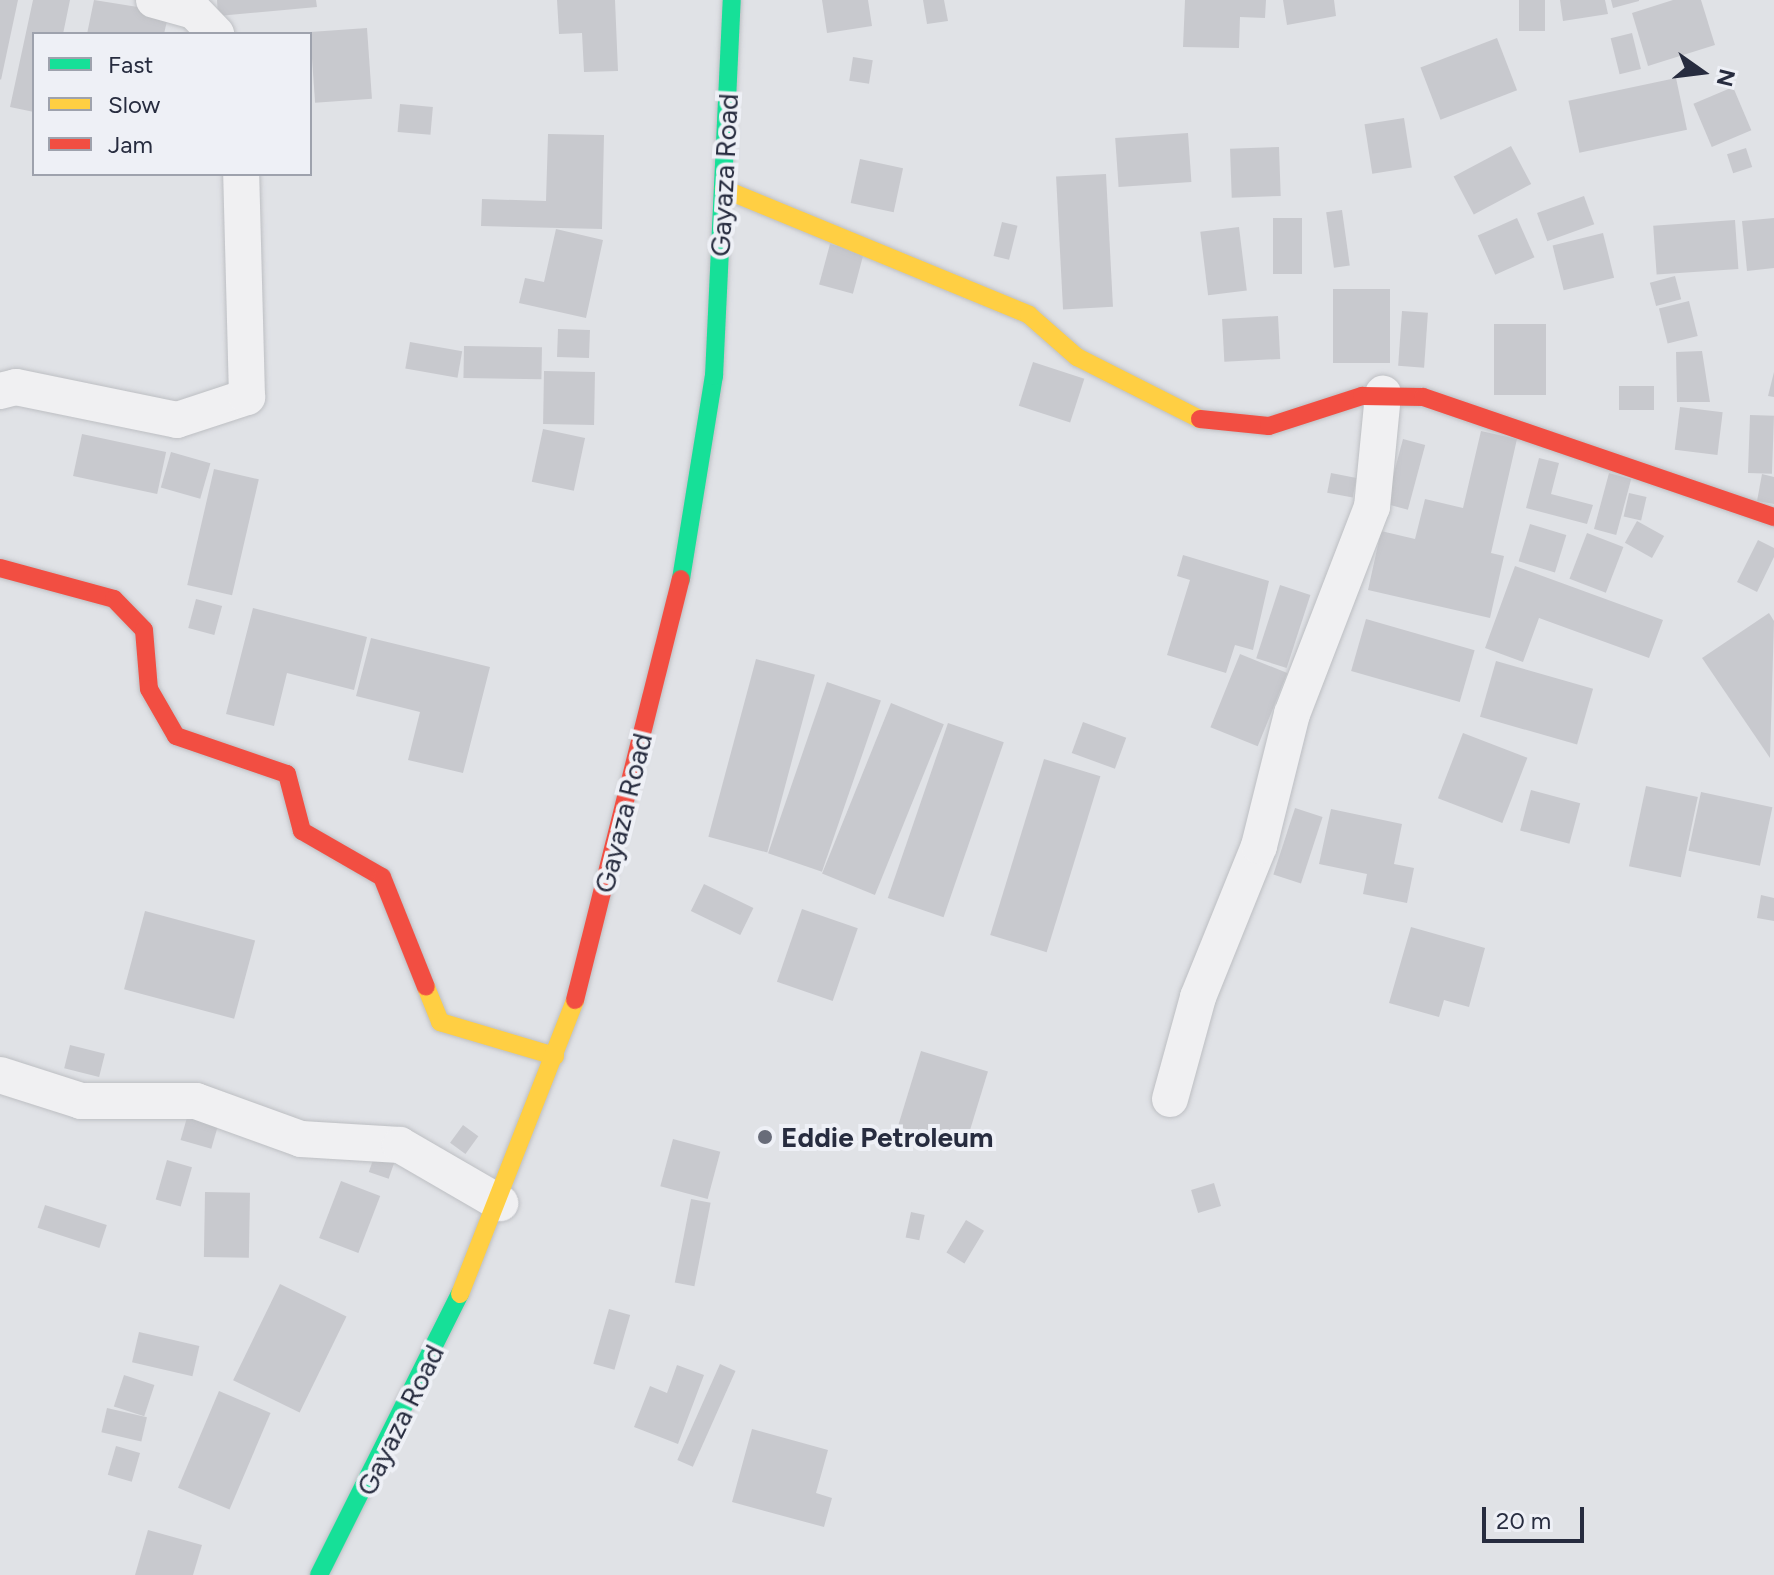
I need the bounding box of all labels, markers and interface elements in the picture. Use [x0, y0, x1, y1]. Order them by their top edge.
legend [32, 32, 312, 176]
north arrow [1662, 32, 1742, 112]
text: Fast [108, 50, 153, 79]
text: N [1711, 66, 1741, 89]
text: Slow [108, 90, 160, 119]
street label: Gayaza Road [703, 93, 745, 257]
text: Jam [108, 130, 153, 159]
street label: Gayaza Road [587, 730, 659, 896]
place label: Eddie Petroleum [781, 1120, 993, 1154]
marker: Eddie Petroleum [756, 1128, 774, 1146]
street label: Gayaza Road [349, 1339, 451, 1501]
scale bar [1486, 1491, 1588, 1541]
text: 20 m [1496, 1506, 1551, 1535]

